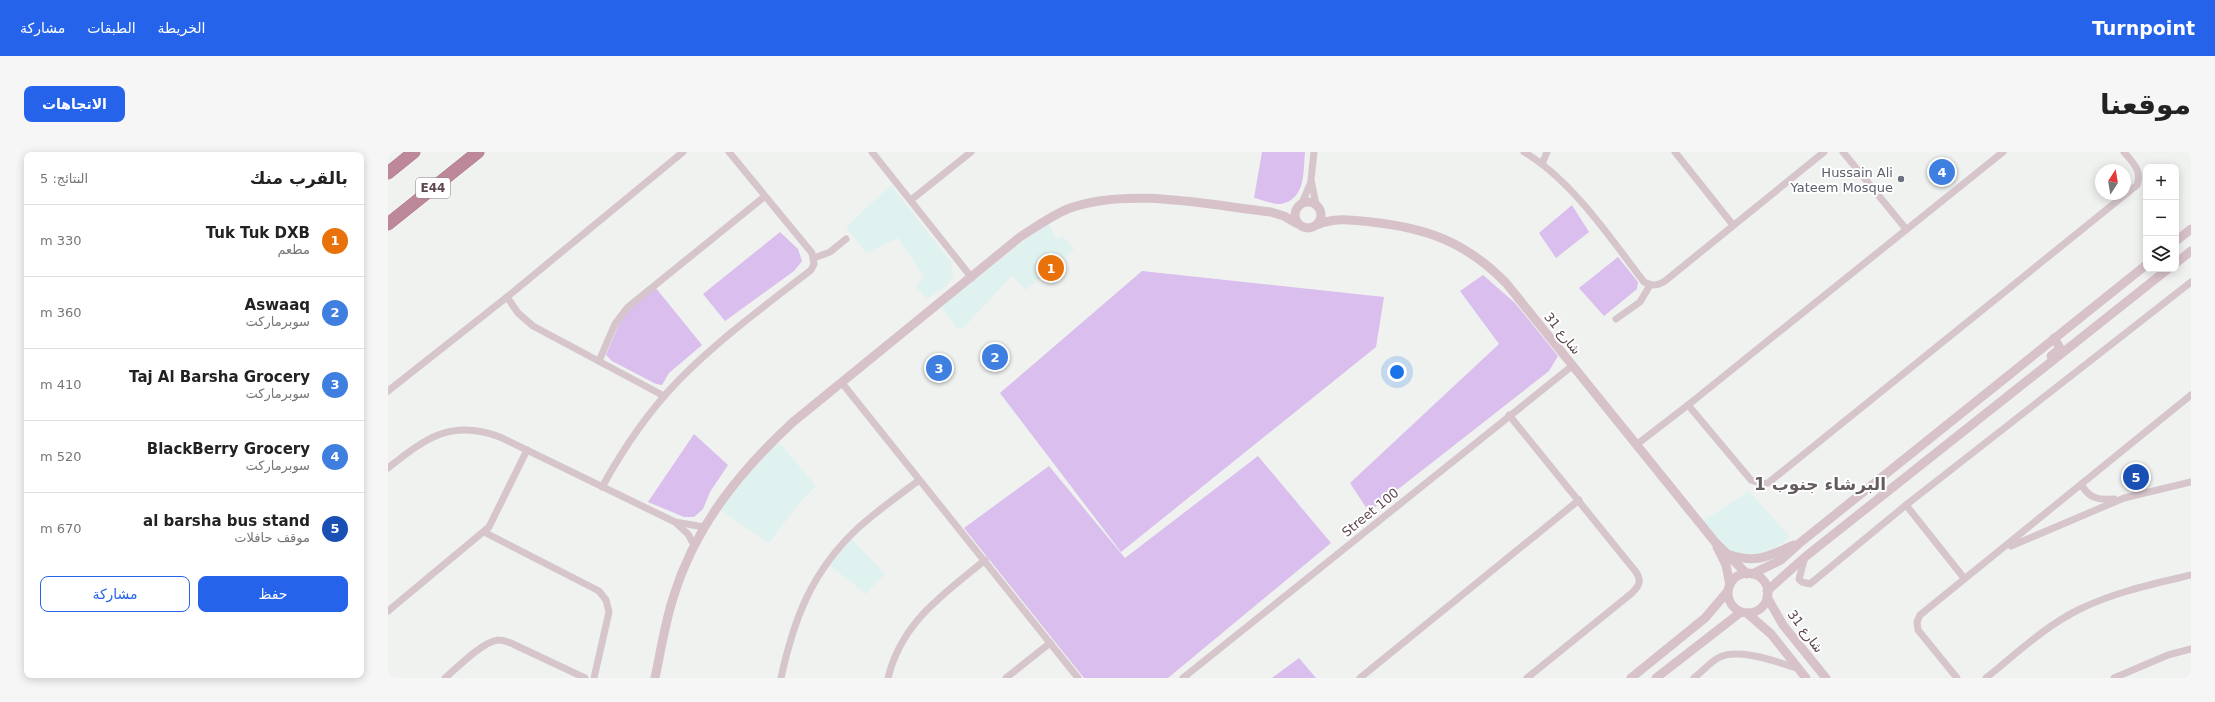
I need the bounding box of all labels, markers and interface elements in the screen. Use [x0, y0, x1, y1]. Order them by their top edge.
text: Turnpoint [2092, 17, 2195, 39]
text: مشاركة [20, 20, 65, 36]
text: الطبقات [87, 20, 136, 36]
text: الخريطة [158, 20, 205, 36]
button: الاتجاهات [24, 86, 125, 122]
text: موقعنا [2100, 88, 2191, 121]
pin: 4 [1929, 157, 1955, 187]
north arrow [2095, 164, 2131, 200]
map controls [2143, 164, 2179, 272]
button: + [2143, 164, 2179, 200]
place label: Hussain Ali Yateem Mosque [1790, 165, 1893, 195]
text: بالقرب منك [250, 168, 348, 188]
text: النتائج: 5 [40, 171, 88, 186]
marker: Hussain Ali Yateem Mosque [1896, 174, 1906, 184]
road number: E44 [416, 178, 450, 198]
button: − [2143, 200, 2179, 236]
text: Tuk Tuk DXB [206, 224, 310, 242]
text: 330 m [40, 233, 82, 248]
text: 1 [330, 233, 340, 248]
button: layers [2143, 236, 2179, 272]
text: مطعم [277, 242, 310, 257]
pin: 1 [1038, 253, 1064, 283]
text: Aswaaq [245, 296, 310, 314]
text: 360 m [40, 305, 82, 320]
text: 2 [330, 305, 340, 320]
street label: شارع 31 [1540, 309, 1584, 358]
text: سوبرماركت [245, 314, 310, 329]
pin: 2 [982, 342, 1008, 372]
pin: 3 [926, 353, 952, 383]
your location [1387, 362, 1407, 382]
text: Taj Al Barsha Grocery [129, 368, 310, 386]
text: 410 m [40, 377, 82, 392]
text: 3 [330, 377, 340, 392]
text: سوبرماركت [245, 386, 310, 401]
text: BlackBerry Grocery [147, 440, 310, 458]
text: 520 m [40, 449, 82, 464]
text: 4 [330, 449, 340, 464]
text: سوبرماركت [245, 458, 310, 473]
pin: 5 [2123, 462, 2149, 492]
district label: البرشاء جنوب 1 [1754, 474, 1886, 495]
street label: Street 100 [1339, 485, 1402, 540]
text: al barsha bus stand [143, 512, 310, 530]
text: 670 m [40, 521, 82, 536]
text: 5 [330, 521, 340, 536]
text: موقف حافلات [234, 530, 310, 545]
button: مشاركة [40, 576, 190, 612]
button: حفظ [198, 576, 348, 612]
street label: شارع 31 [1784, 607, 1827, 656]

